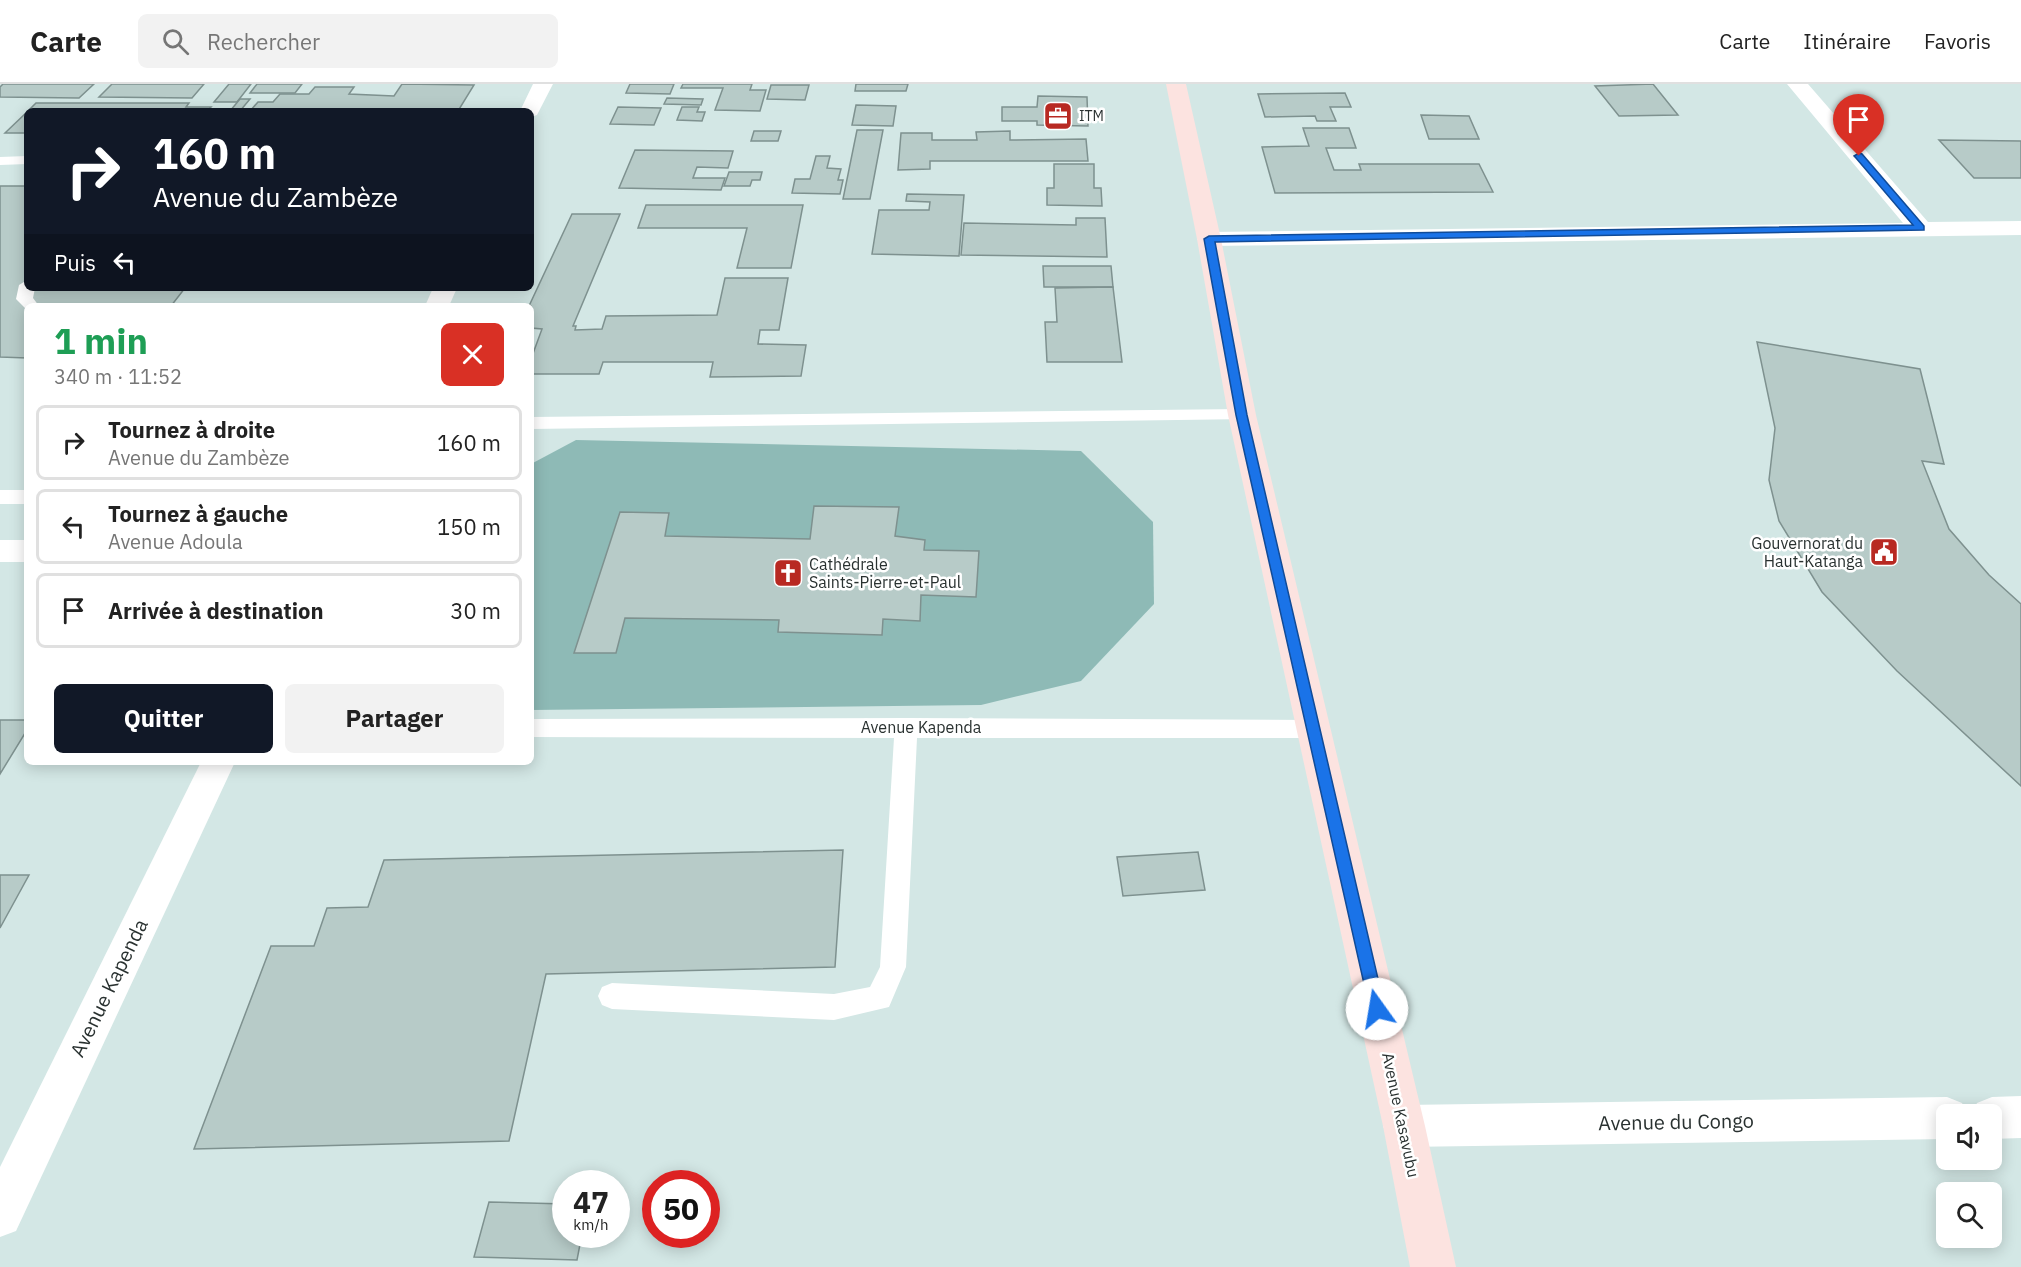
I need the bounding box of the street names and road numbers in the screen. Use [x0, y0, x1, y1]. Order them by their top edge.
street label: Avenue Kapenda [861, 717, 982, 737]
street label: Avenue Kapenda [63, 914, 154, 1061]
street label: Avenue Kasavubu [1378, 1051, 1424, 1179]
street label: Avenue du Congo [1598, 1107, 1754, 1136]

